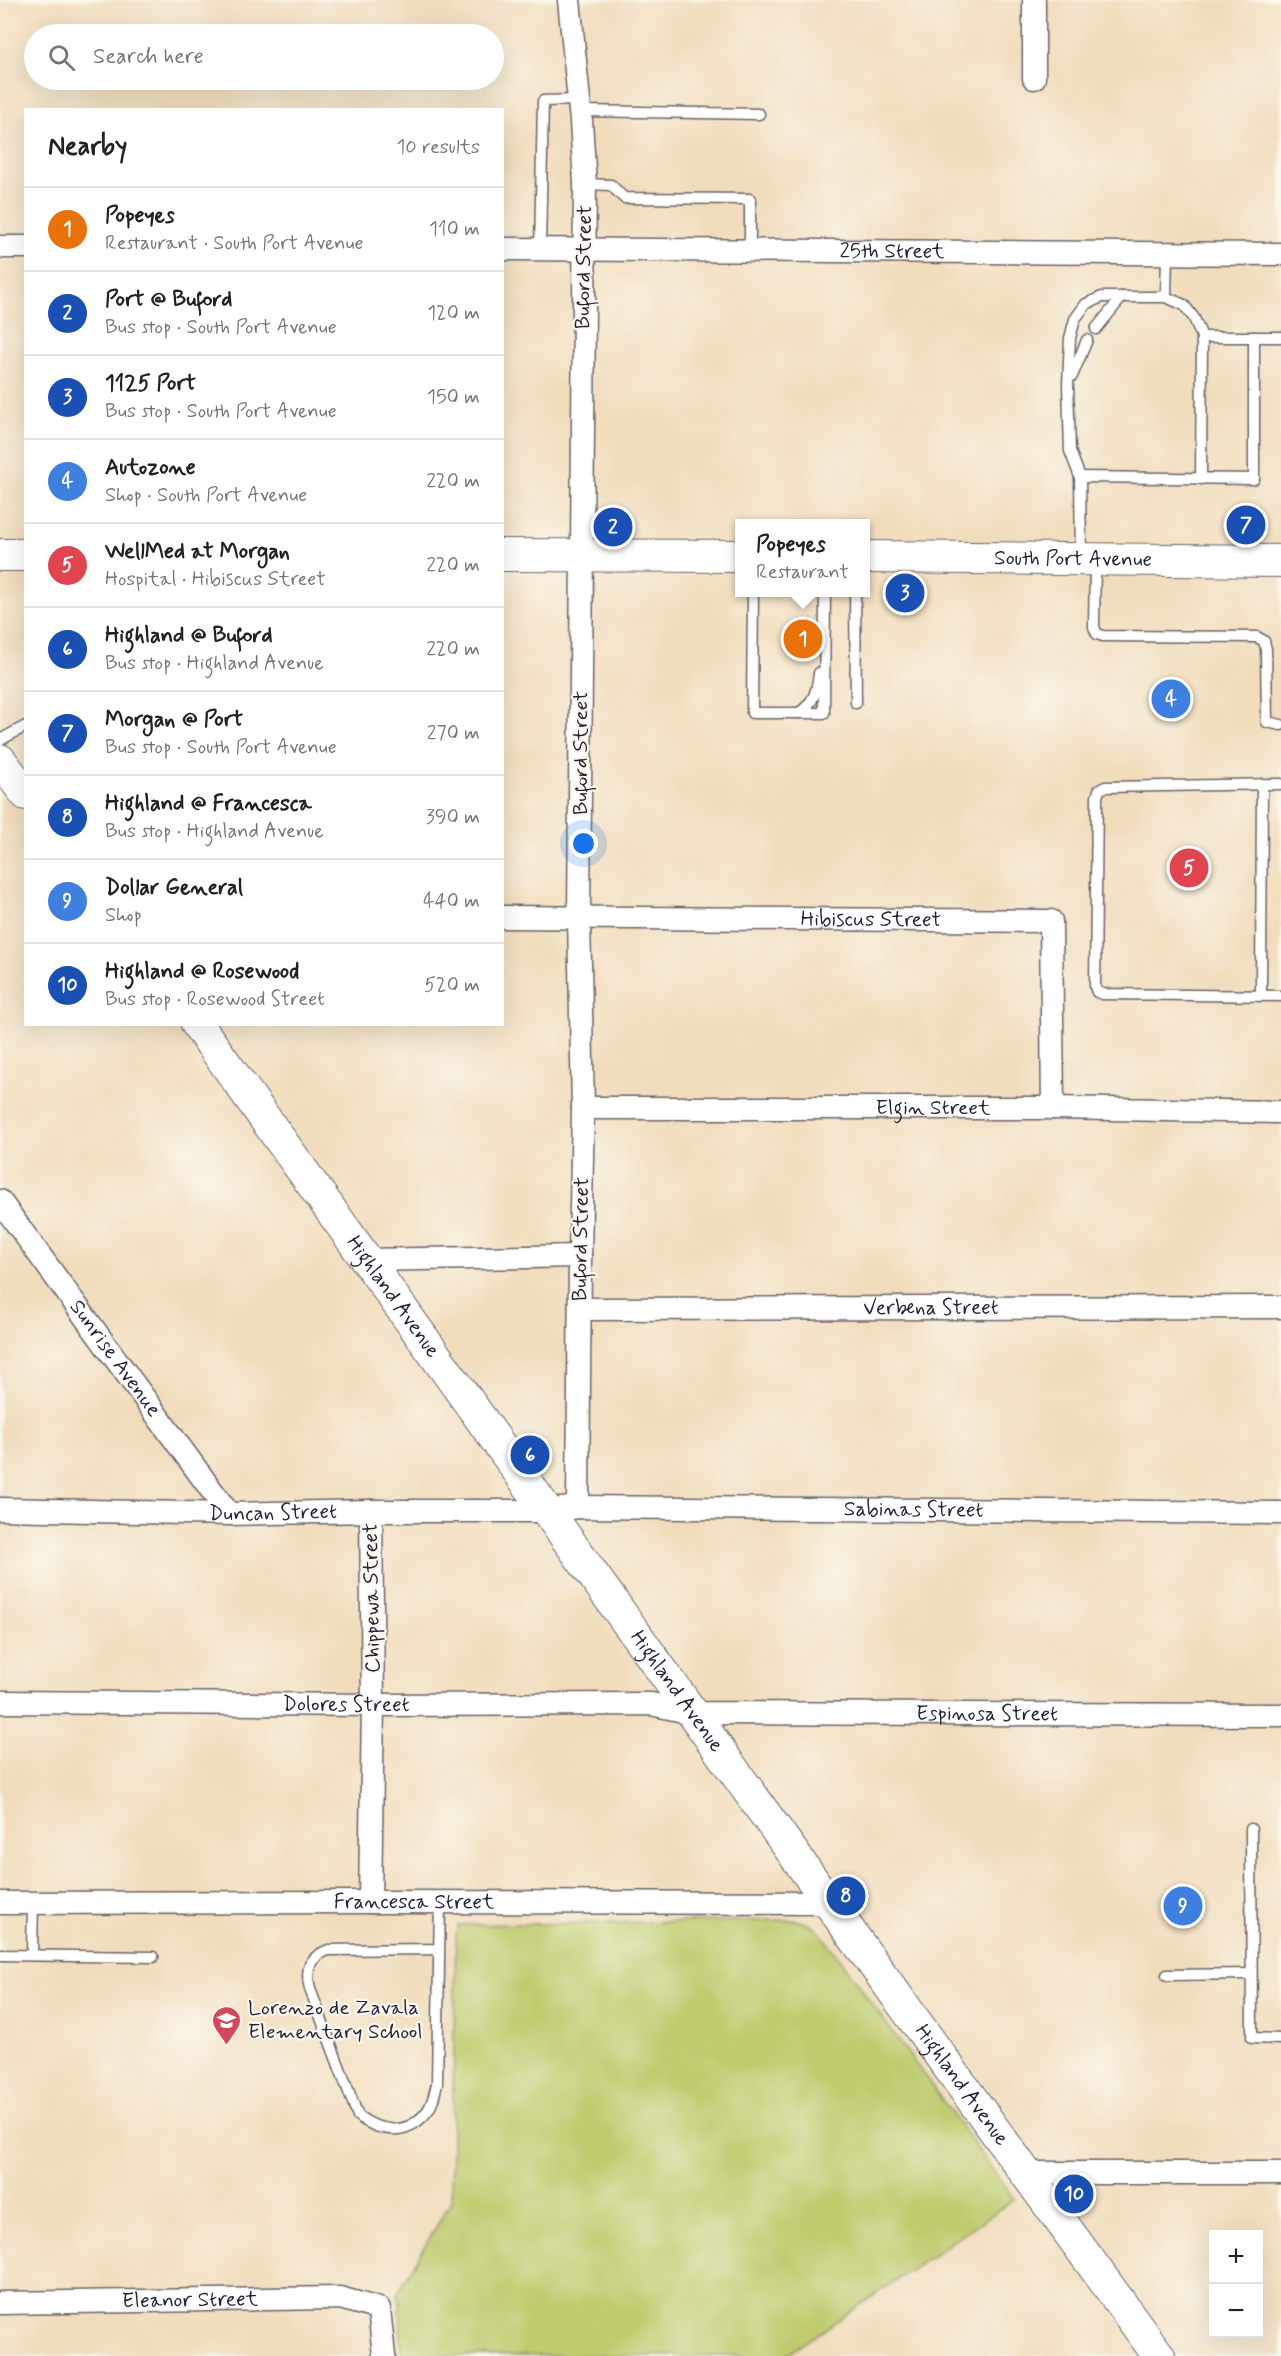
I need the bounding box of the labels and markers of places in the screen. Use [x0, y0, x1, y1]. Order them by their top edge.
pin: 7 [1226, 502, 1266, 548]
pin: 2 [594, 504, 632, 550]
pin: 3 [886, 570, 924, 616]
pin: 1 [784, 616, 822, 662]
pin: 4 [1152, 676, 1190, 722]
pin: 5 [1170, 846, 1208, 890]
pin: 6 [510, 1432, 550, 1478]
pin: 8 [826, 1874, 866, 1918]
pin: 9 [1164, 1884, 1202, 1928]
place label: Lorenzo de Zavala Elementary School [248, 1994, 423, 2046]
school or university icon: Lorenzo de Zavala Elementary School [211, 2004, 243, 2046]
pin: 10 [1054, 2172, 1094, 2216]

